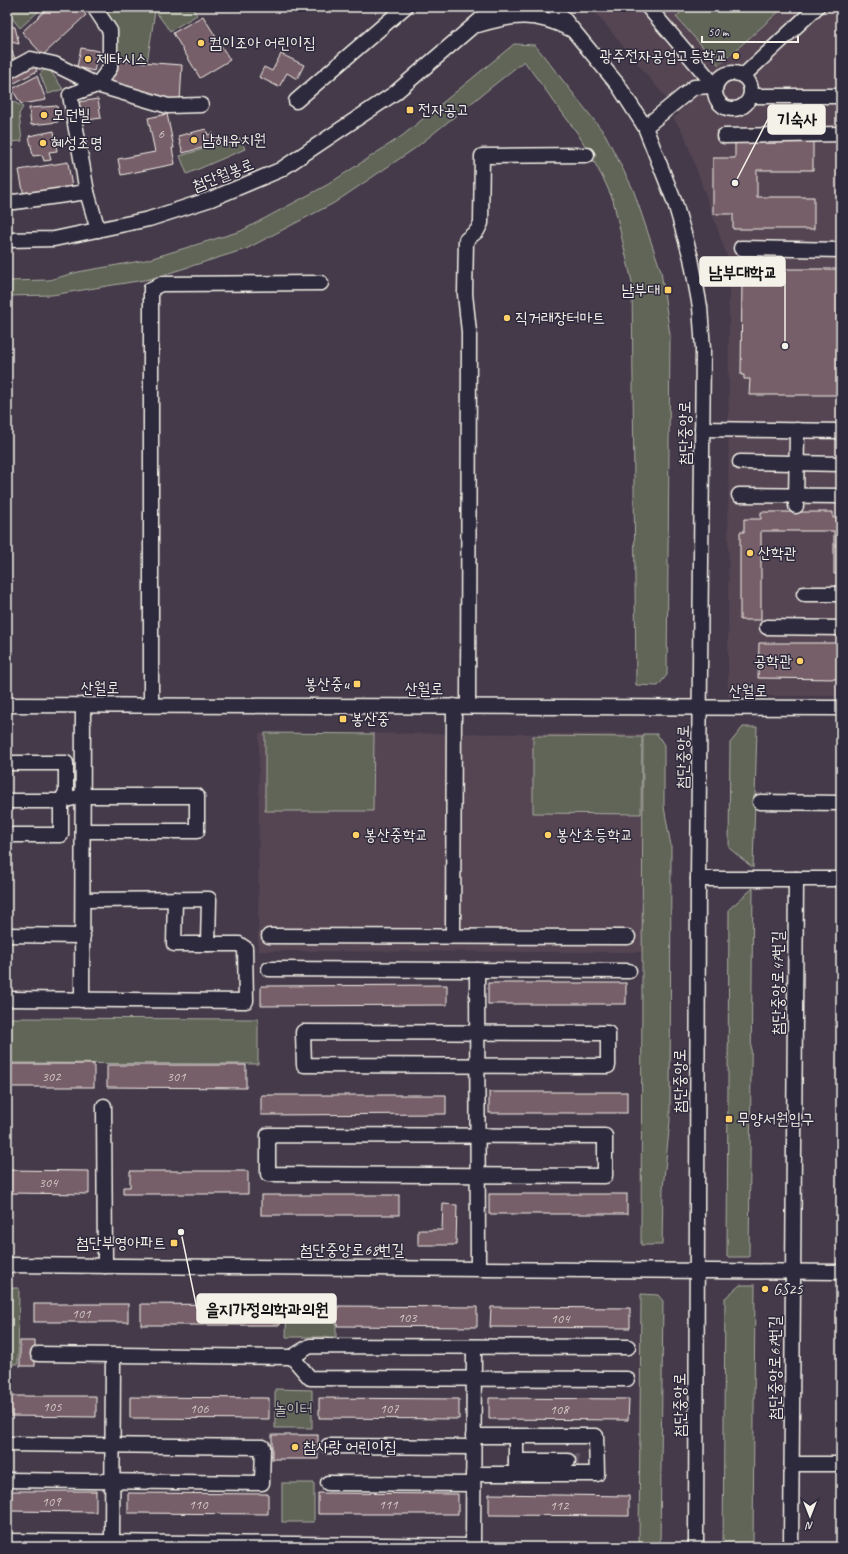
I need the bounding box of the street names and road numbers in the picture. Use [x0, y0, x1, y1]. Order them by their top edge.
street label: 첨단월봉로 [189, 154, 257, 196]
street label: 첨단중앙로 [675, 401, 695, 465]
street label: 산월로 [81, 678, 119, 698]
street label: 산월로 [405, 679, 443, 699]
street label: 산월로 [729, 681, 767, 701]
street label: 첨단중앙로 [672, 725, 694, 789]
street label: 첨단중앙로47번길 [768, 931, 788, 1035]
street label: 첨단중앙로 [670, 1049, 690, 1113]
street label: 첨단중앙로68번길 [300, 1240, 404, 1260]
street label: 첨단중앙로67번길 [765, 1316, 785, 1420]
street label: 첨단중앙로 [670, 1373, 690, 1437]

